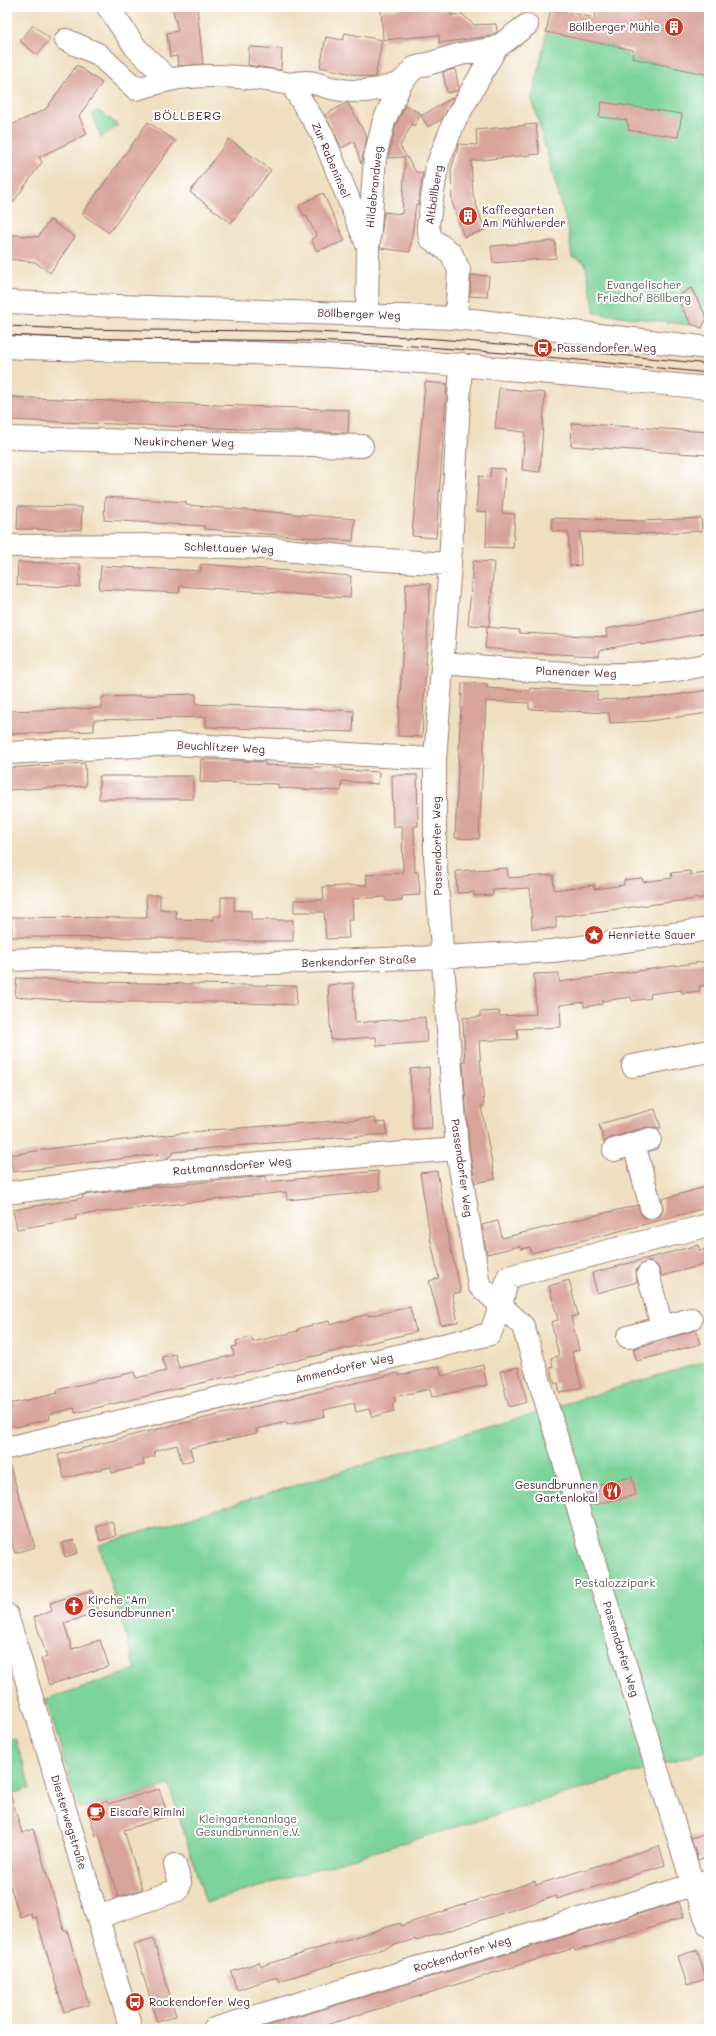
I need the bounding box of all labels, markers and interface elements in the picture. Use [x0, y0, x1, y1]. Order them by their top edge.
building icon: Böllberger Mühle [663, 16, 685, 38]
place label: Böllberger Mühle [569, 19, 660, 34]
district label: BÖLLBERG [154, 107, 222, 123]
street label: Zur Rabeninsel [309, 120, 354, 200]
street label: Hildebrandweg [362, 145, 385, 228]
street label: Altböllberg [421, 164, 446, 226]
place label: Kaffeegarten Am Mühlwerder [482, 202, 566, 230]
building icon: Kaffeegarten Am Mühlwerder [457, 205, 479, 227]
park label: Evangelischer Friedhof Böllberg [597, 277, 691, 305]
street label: Böllberger Weg [317, 305, 401, 322]
bus stop icon: Passendorfer Weg [532, 337, 554, 359]
place label: Passendorfer Weg [557, 340, 656, 355]
street label: Neukirchener Weg [134, 433, 234, 450]
street label: Schlettauer Weg [184, 538, 274, 557]
street label: Planenaer Weg [535, 663, 617, 680]
street label: Beuchlitzer Weg [177, 737, 265, 756]
street label: Passendorfer Weg [428, 796, 445, 896]
place icon: Henriette Sauer [583, 924, 605, 946]
place label: Henriette Sauer [608, 927, 696, 942]
street label: Benkendorfer Straße [301, 951, 417, 970]
street label: Passendorfer Weg [448, 1118, 477, 1218]
street label: Rattmannsdorfer Weg [172, 1153, 292, 1178]
street label: Ammendorfer Weg [293, 1349, 394, 1386]
place label: Gesundbrunnen Gartenlokal [515, 1477, 598, 1505]
restaurant icon: Gesundbrunnen Gartenlokal [601, 1480, 623, 1502]
park label: Pestalozzipark [575, 1575, 655, 1590]
place label: Kirche "Am Gesundbrunnen" [88, 1592, 175, 1620]
church icon: Kirche "Am Gesundbrunnen" [63, 1595, 85, 1617]
street label: Passendorfer Weg [600, 1599, 643, 1698]
street label: Diesterwegstraße [48, 1773, 91, 1871]
cafe icon: Eiscafe Rimini [85, 1801, 107, 1823]
place label: Eiscafe Rimini [110, 1804, 185, 1819]
park label: Kleingartenanlage Gesundbrunnen e.V. [196, 1811, 300, 1839]
street label: Rockendorfer Weg [411, 1932, 512, 1975]
bus stop icon: Rockendorfer Weg [124, 1991, 146, 2013]
place label: Rockendorfer Weg [149, 1994, 250, 2009]

